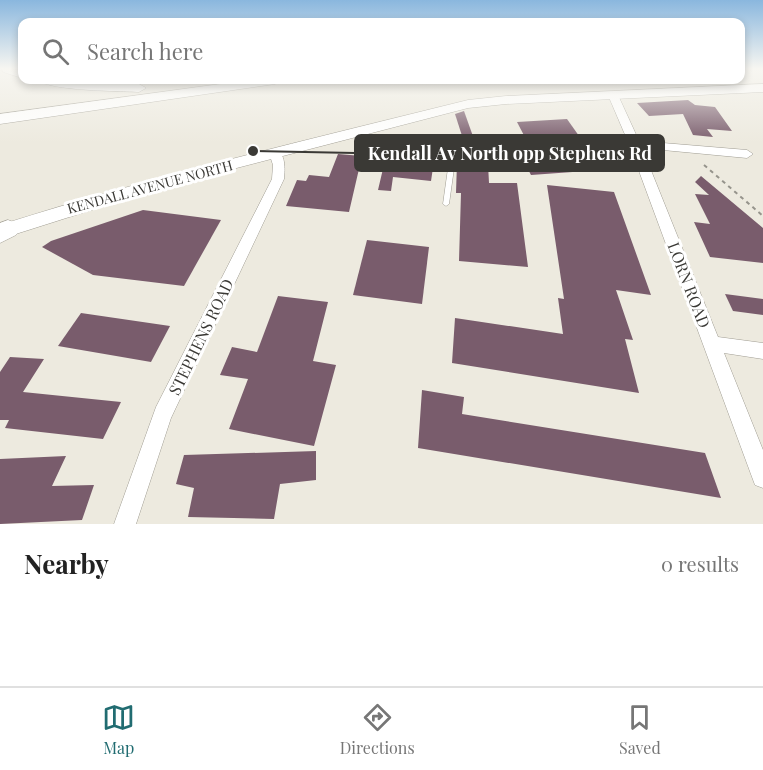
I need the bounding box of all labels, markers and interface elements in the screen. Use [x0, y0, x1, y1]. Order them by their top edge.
search box [18, 18, 745, 84]
icon: search [39, 35, 72, 68]
text: Search here [87, 36, 203, 66]
callout: Kendall Av North opp Stephens Rd [355, 135, 664, 171]
text: Kendall Av North opp Stephens Rd [368, 141, 652, 165]
street label: KENDALL AVENUE NORTH [65, 155, 235, 218]
street label: LORN ROAD [664, 239, 715, 331]
street label: STEPHENS ROAD [163, 275, 238, 398]
text: Nearby [24, 546, 109, 581]
text: 0 results [661, 550, 739, 577]
tab: Map [102, 701, 135, 758]
tab: Directions [340, 701, 415, 758]
tab: Saved [619, 701, 661, 758]

